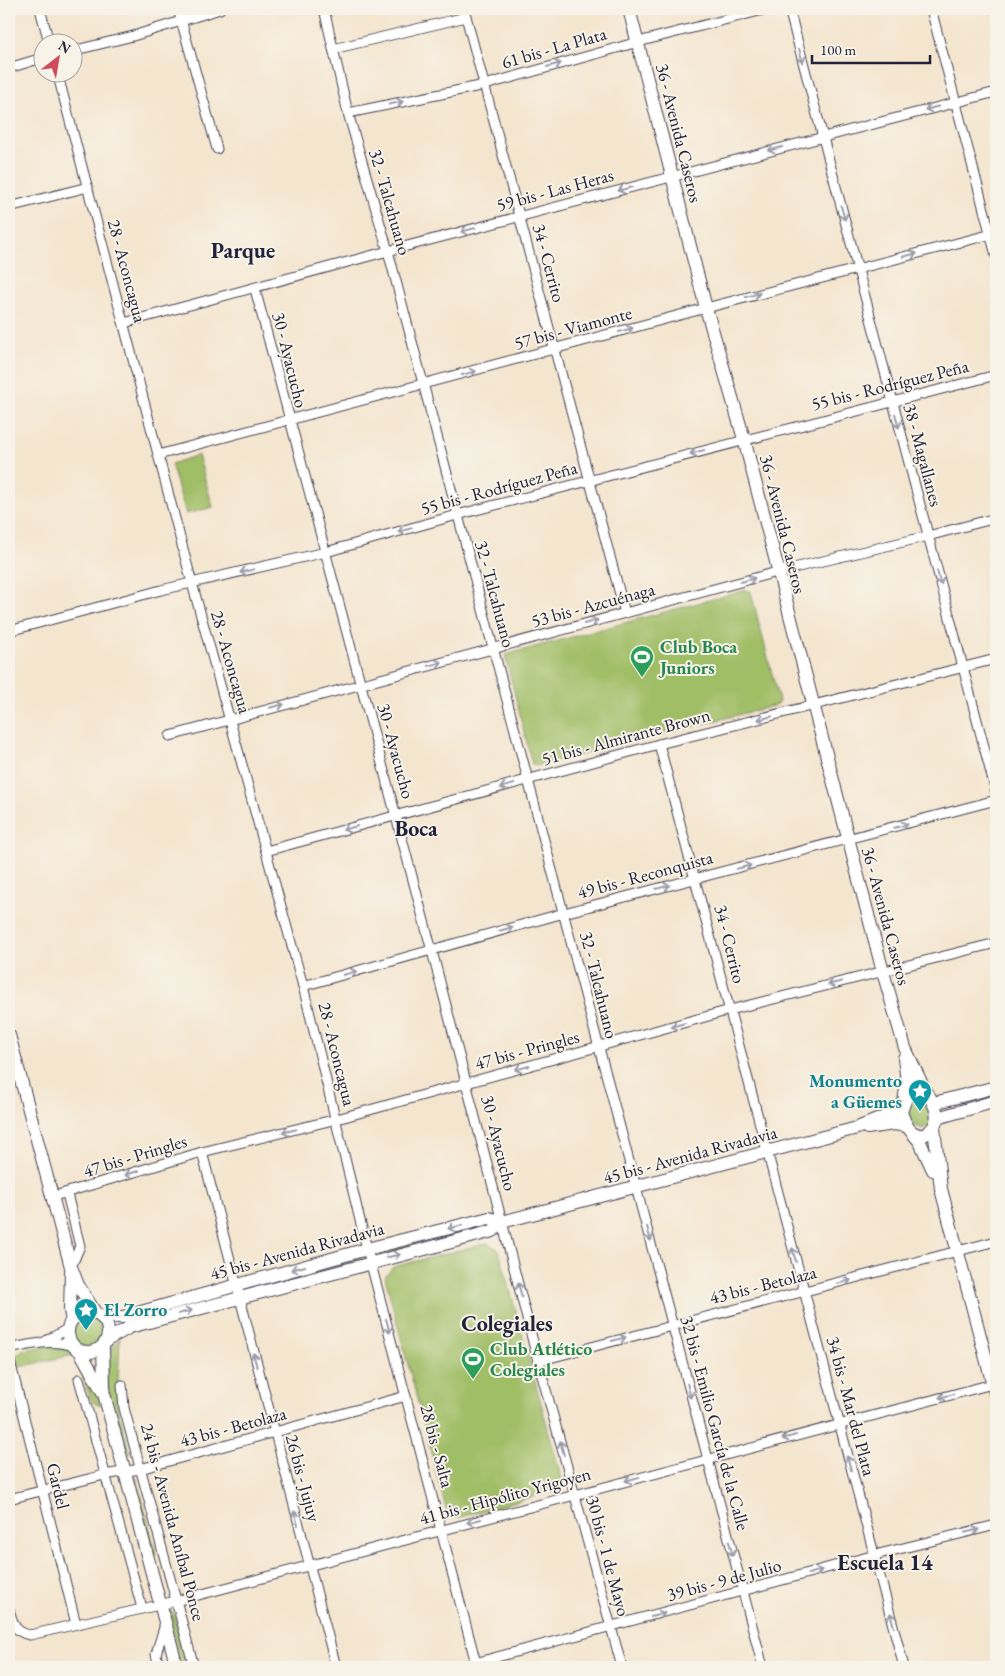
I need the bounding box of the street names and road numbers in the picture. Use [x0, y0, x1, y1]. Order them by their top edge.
street label: 61 bis - La Plata [499, 21, 610, 73]
street label: 36 - Avenida Caseros [651, 61, 708, 205]
street label: 32 - Talcahuano [364, 146, 417, 258]
street label: 59 bis - Las Heras [494, 163, 616, 216]
street label: 28 - Aconcagua [103, 217, 153, 326]
street label: 34 - Cerrito [528, 221, 571, 305]
street label: 57 bis - Viamonte [511, 301, 634, 354]
street label: 30 - Ayacucho [268, 310, 313, 410]
street label: 55 bis - Rodríguez Peña [809, 354, 972, 415]
street label: 38 - Magallanes [899, 401, 948, 509]
street label: 36 - Avenida Caseros [755, 452, 812, 596]
street label: 55 bis - Rodríguez Peña [418, 455, 581, 519]
street label: 32 - Talcahuano [470, 538, 521, 650]
street label: 53 bis - Azcuénaga [529, 577, 658, 632]
street label: 28 - Aconcagua [206, 608, 257, 717]
street label: 30 - Ayacucho [373, 701, 420, 801]
street label: 51 bis - Almirante Brown [539, 703, 713, 770]
street label: 36 - Avenida Caseros [857, 844, 916, 988]
street label: 49 bis - Reconquista [575, 845, 716, 904]
street label: 34 - Cerrito [710, 902, 751, 986]
street label: 32 - Talcahuano [575, 929, 624, 1041]
street label: 28 - Aconcagua [314, 1000, 362, 1109]
street label: 47 bis - Pringles [472, 1024, 582, 1075]
street label: 30 - Ayacucho [477, 1093, 522, 1193]
street label: 45 bis - Avenida Rivadavia [600, 1120, 780, 1189]
street label: 47 bis - Pringles [80, 1129, 190, 1182]
street label: 45 bis - Avenida Rivadavia [207, 1216, 387, 1285]
street label: 43 bis - Betolaza [707, 1260, 820, 1309]
street label: 32 bis - Emilio García de la Calle [676, 1313, 755, 1533]
street label: 34 bis - Mar del Plata [822, 1334, 881, 1479]
street label: 43 bis - Betolaza [177, 1401, 290, 1452]
street label: 28 bis - Salta [415, 1402, 460, 1491]
street label: 24 bis - Avenida Aníbal Ponce [136, 1420, 211, 1623]
street label: 26 bis - Jujuy [281, 1432, 326, 1524]
street label: Gardel [42, 1460, 75, 1511]
street label: 41 bis - Hipólito Yrigoyen [417, 1461, 594, 1529]
street label: 30 bis - 1 de Mayo [581, 1493, 636, 1619]
street label: 39 bis - 9 de Julio [664, 1553, 784, 1606]

